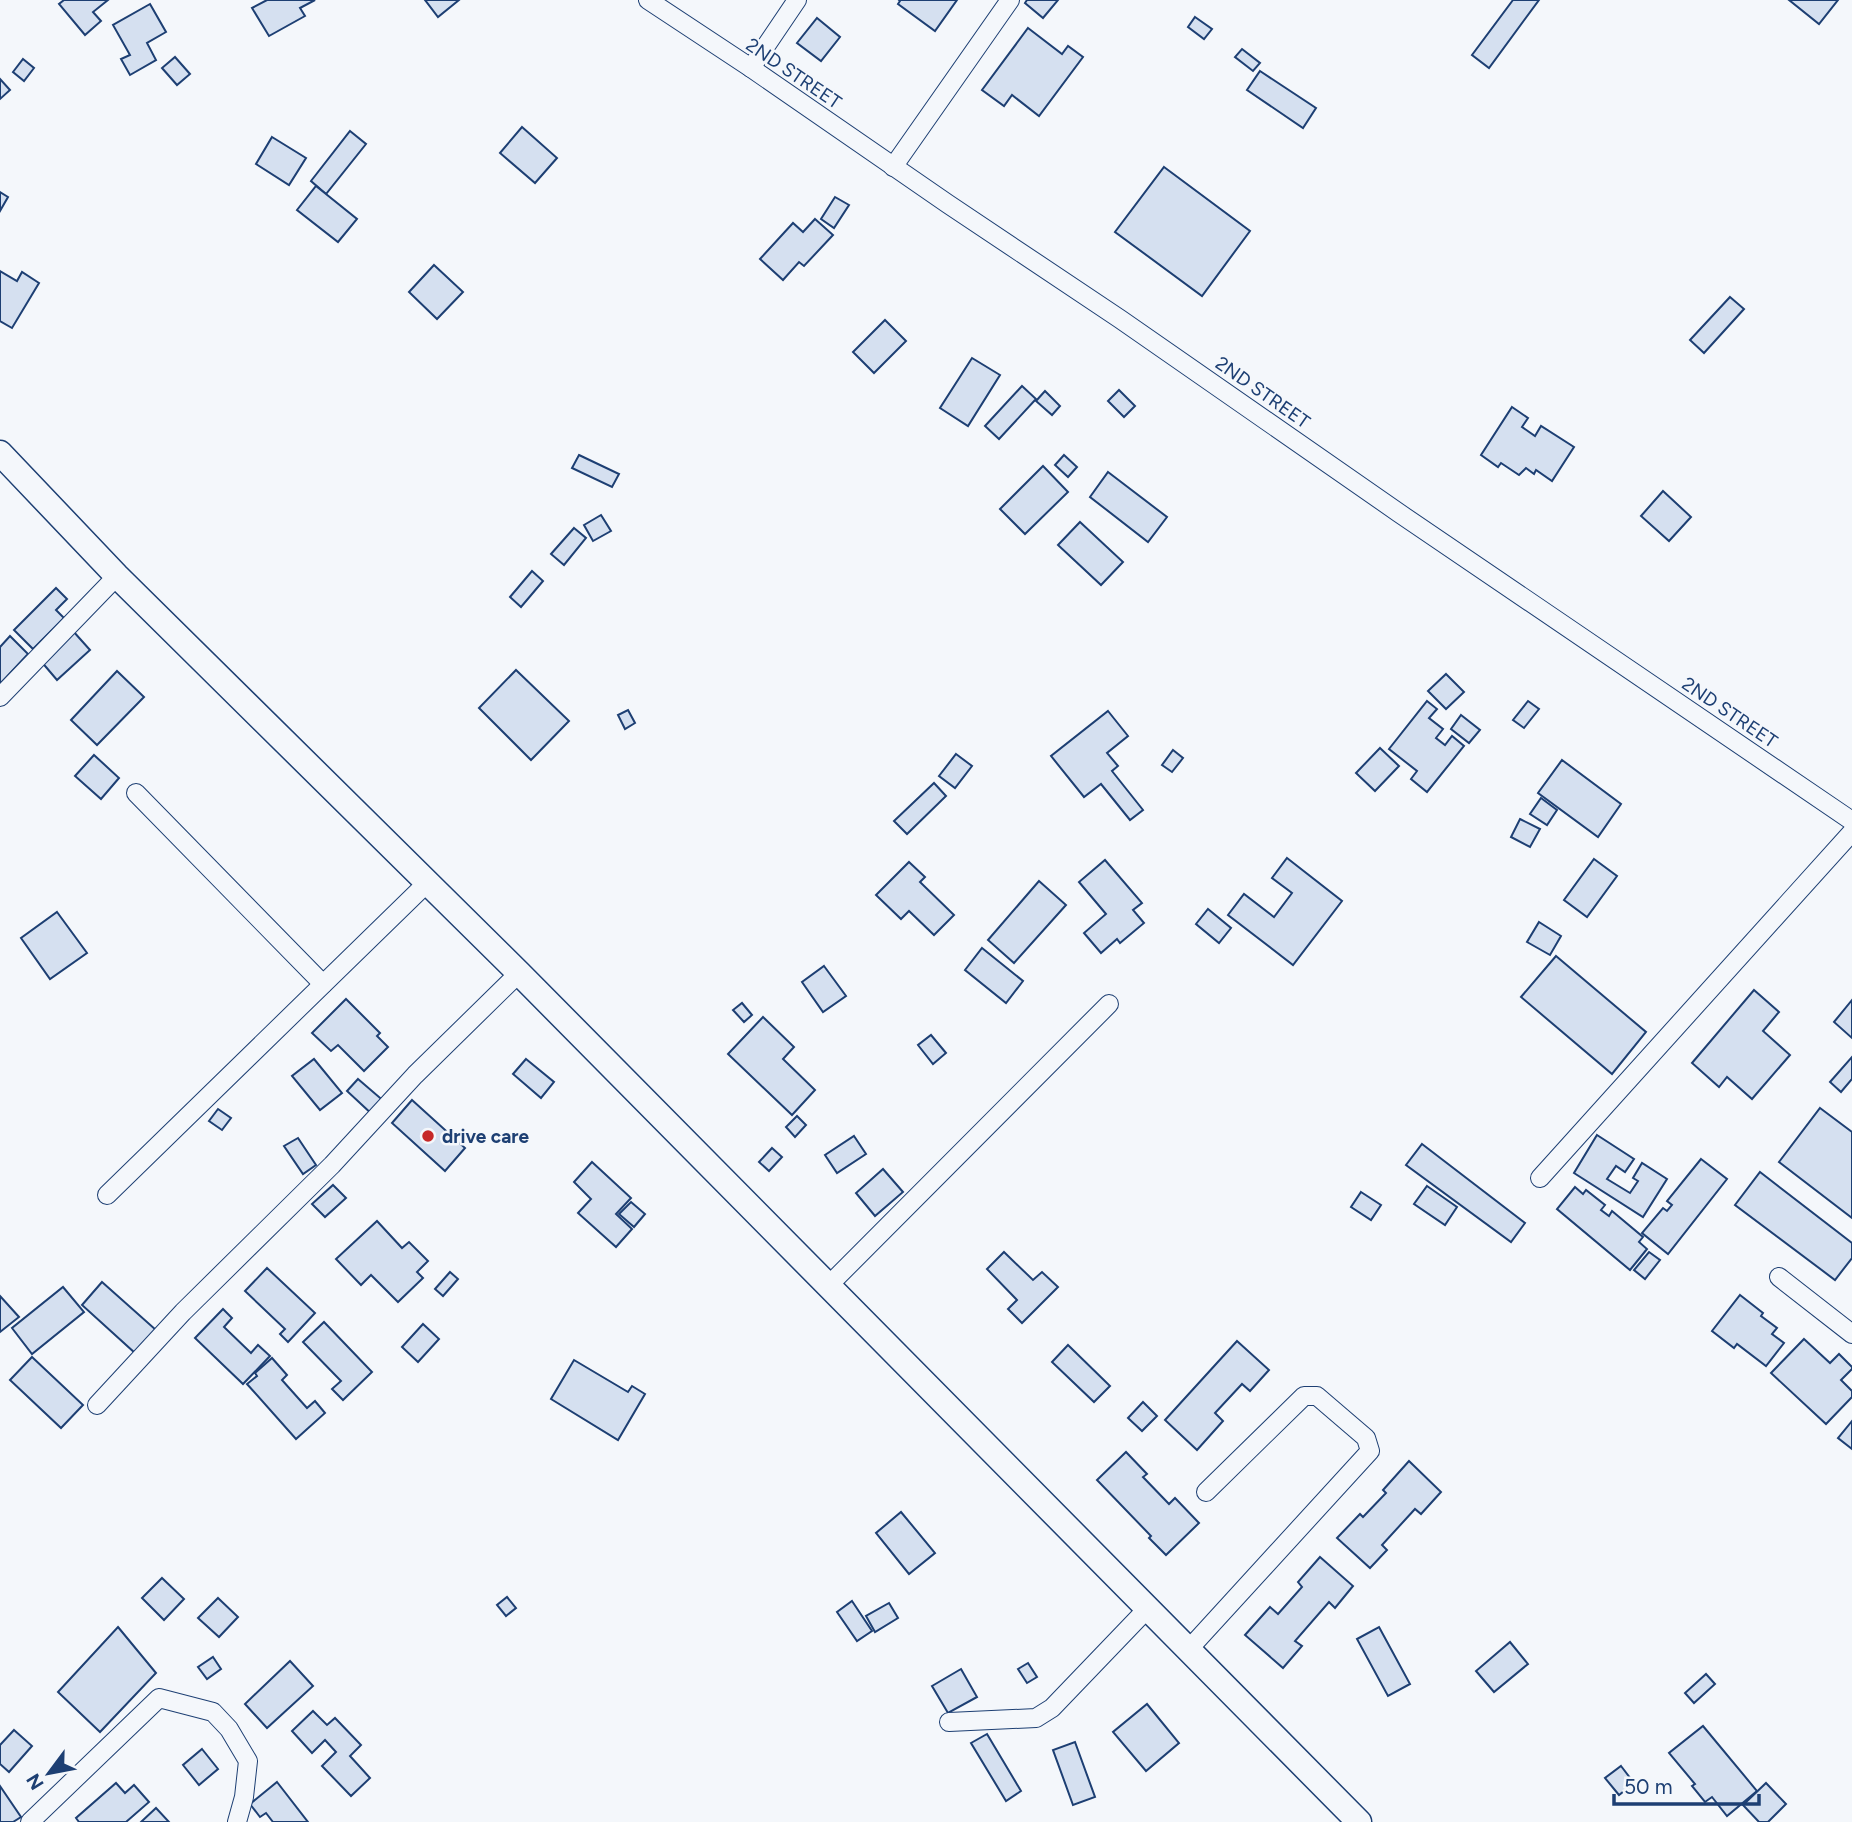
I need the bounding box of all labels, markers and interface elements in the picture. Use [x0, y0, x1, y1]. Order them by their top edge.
street label: 2ND STREET [742, 33, 846, 114]
street label: 2ND STREET [1211, 351, 1315, 434]
street label: 2ND STREET [1678, 672, 1782, 753]
place label: drive care [442, 1125, 529, 1148]
marker: drive care [420, 1128, 436, 1144]
north arrow [14, 1738, 84, 1808]
scale bar [1614, 1762, 1759, 1806]
text: N [21, 1769, 49, 1794]
text: 50 m [1624, 1774, 1673, 1799]

